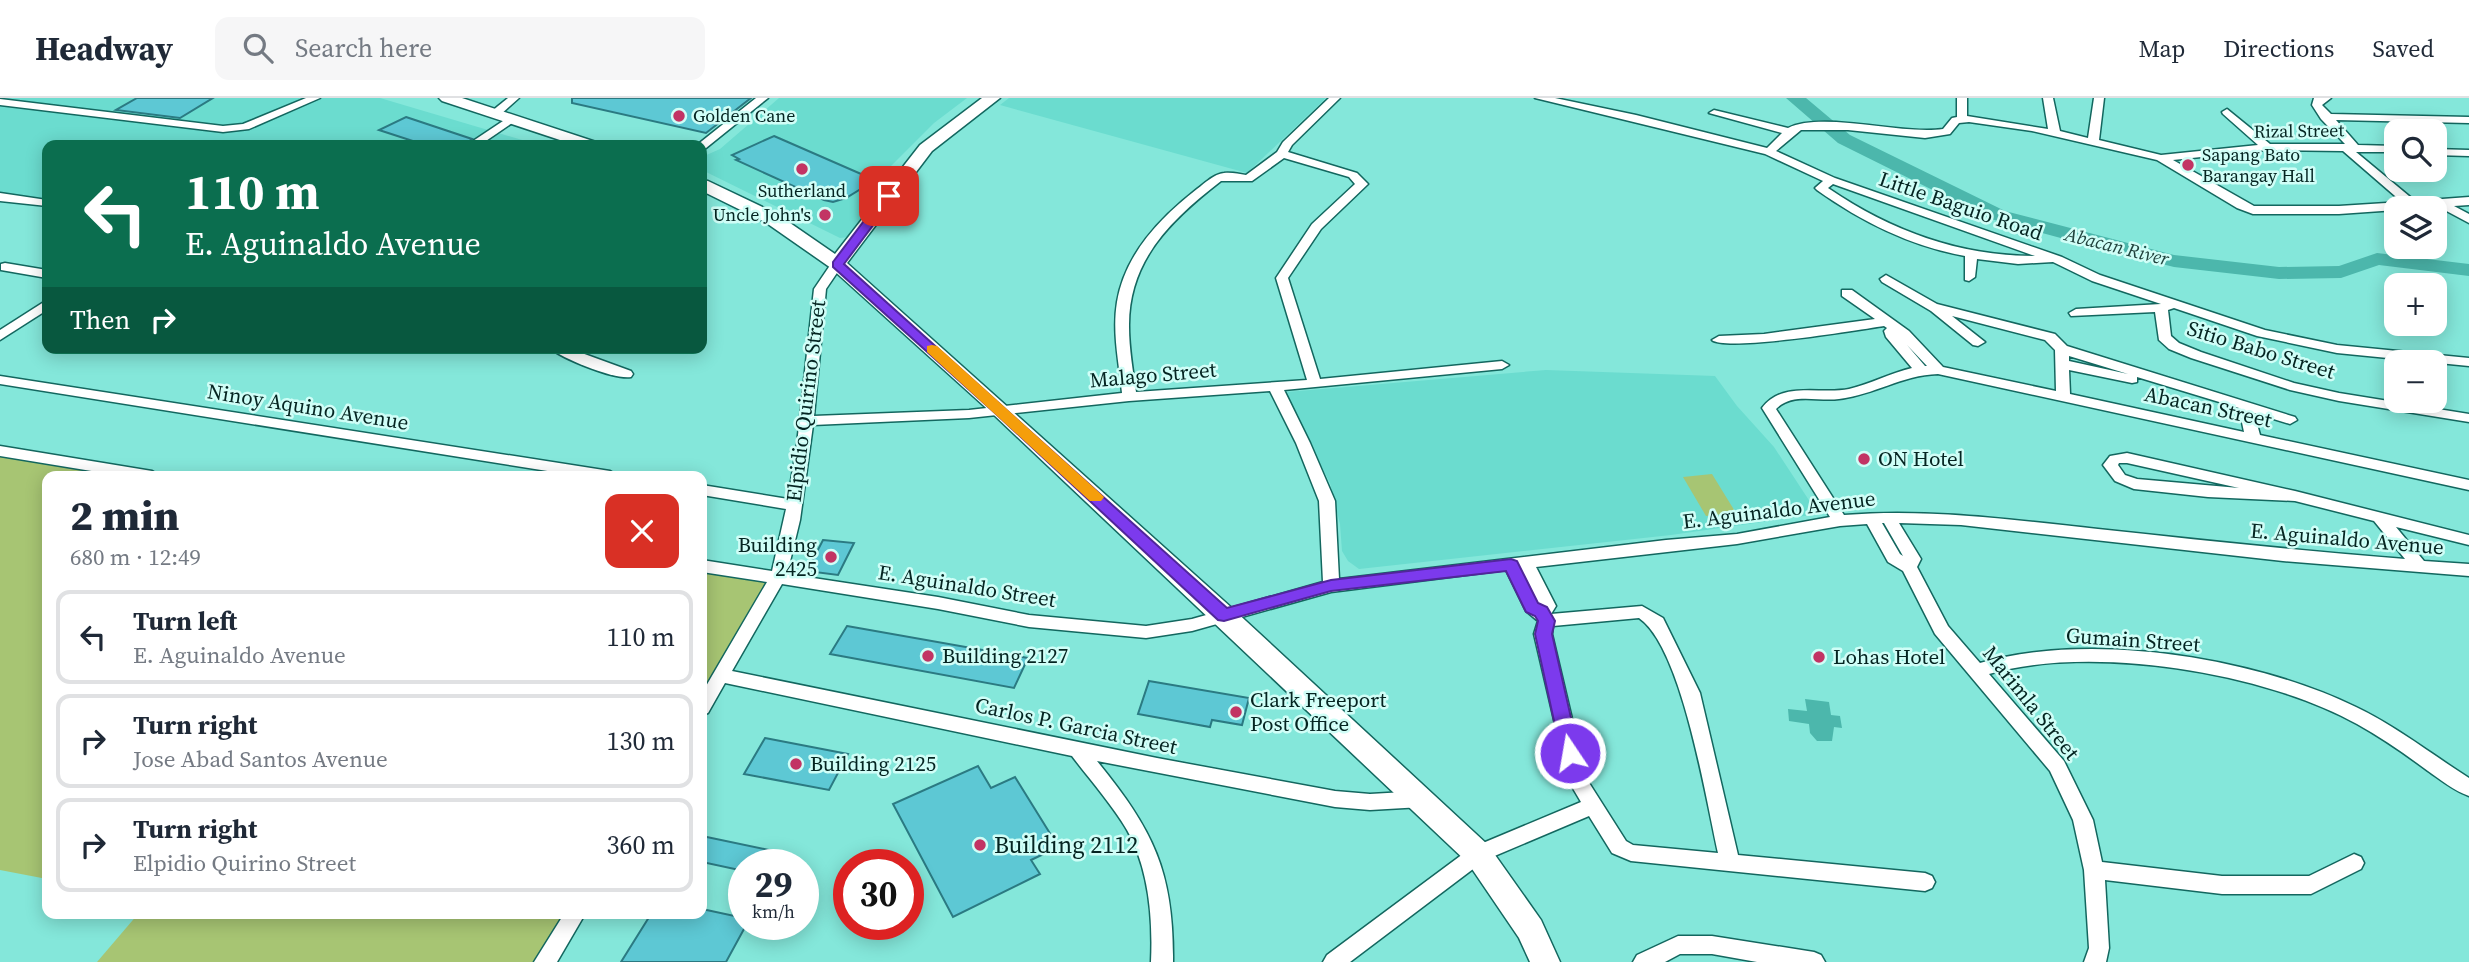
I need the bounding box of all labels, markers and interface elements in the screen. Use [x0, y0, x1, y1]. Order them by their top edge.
search box [215, 17, 705, 80]
text: Headway [35, 26, 173, 71]
icon: search [239, 29, 277, 67]
text: Search here [295, 30, 432, 66]
text: Map [2138, 32, 2185, 65]
text: Directions [2223, 32, 2334, 65]
text: Saved [2372, 32, 2434, 65]
place label: Golden Cane [693, 103, 795, 128]
marker: Golden Cane [671, 108, 687, 124]
street label: Rizal Street [2254, 117, 2345, 144]
map controls [2384, 119, 2447, 413]
button: search [2384, 119, 2447, 182]
place label: Sapang Bato Barangay Hall [2202, 142, 2315, 188]
marker: Sapang Bato Barangay Hall [2180, 157, 2196, 173]
text: 110 m [185, 158, 320, 225]
marker: Sutherland [794, 161, 810, 177]
street label: Little Baguio Road [1875, 164, 2047, 247]
pin [859, 166, 919, 226]
icon: left [70, 168, 161, 259]
icon: arrive [870, 177, 908, 215]
place label: Sutherland [758, 178, 846, 203]
button: layers [2384, 196, 2447, 259]
place label: Uncle John's [713, 202, 811, 227]
marker: Uncle John's [817, 207, 833, 223]
water label: Abacan River [2061, 220, 2173, 272]
text: E. Aguinaldo Avenue [185, 222, 481, 266]
button: + [2384, 273, 2447, 336]
street label: Elpidio Quirino Street [779, 298, 832, 504]
icon: right [144, 301, 182, 339]
text: Then [70, 302, 130, 338]
street label: Sitio Babo Street [2184, 313, 2339, 386]
button: − [2384, 350, 2447, 413]
street label: Malago Street [1088, 355, 1218, 394]
street label: Ninoy Aquino Avenue [205, 376, 411, 437]
street label: Abacan Street [2142, 379, 2275, 434]
place label: ON Hotel [1878, 444, 1964, 473]
marker: ON Hotel [1856, 451, 1872, 467]
street label: E. Aguinaldo Avenue [1681, 483, 1877, 536]
text: 2 min [70, 486, 180, 544]
button: close [605, 494, 679, 568]
street label: E. Aguinaldo Avenue [2249, 516, 2445, 561]
place label: Building 2425 [738, 530, 817, 583]
text: 680 m · 12:49 [70, 541, 201, 573]
marker: Building 2425 [823, 549, 839, 565]
street label: E. Aguinaldo Street [876, 557, 1058, 614]
text: Turn left [133, 603, 237, 639]
icon: left [74, 618, 112, 656]
text: 110 m [607, 619, 675, 655]
street label: Gumain Street [2065, 620, 2201, 659]
text: E. Aguinaldo Avenue [133, 639, 346, 671]
street label: Marimla Street [1976, 640, 2087, 766]
place label: Building 2127 [942, 641, 1068, 670]
place label: Lohas Hotel [1833, 642, 1945, 671]
marker: Building 2127 [920, 648, 936, 664]
marker: Lohas Hotel [1811, 649, 1827, 665]
place label: Clark Freeport Post Office [1250, 685, 1387, 738]
street label: Carlos P. Garcia Street [972, 690, 1180, 761]
marker: Clark Freeport Post Office [1228, 704, 1244, 720]
text: Turn right [133, 707, 257, 743]
position arrow [1533, 716, 1607, 790]
icon: right [74, 722, 112, 760]
text: 130 m [607, 723, 675, 759]
text: Jose Abad Santos Avenue [133, 743, 388, 775]
place label: Building 2125 [810, 749, 936, 778]
marker: Building 2125 [788, 756, 804, 772]
text: Turn right [133, 811, 257, 847]
icon: right [74, 826, 112, 864]
text: 360 m [607, 827, 675, 863]
place label: Building 2112 [994, 828, 1138, 861]
marker: Building 2112 [972, 837, 988, 853]
text: Elpidio Quirino Street [133, 847, 356, 879]
speed limit sign: 30 [833, 849, 924, 940]
text: 29 [755, 861, 792, 909]
text: km/h [752, 899, 795, 924]

